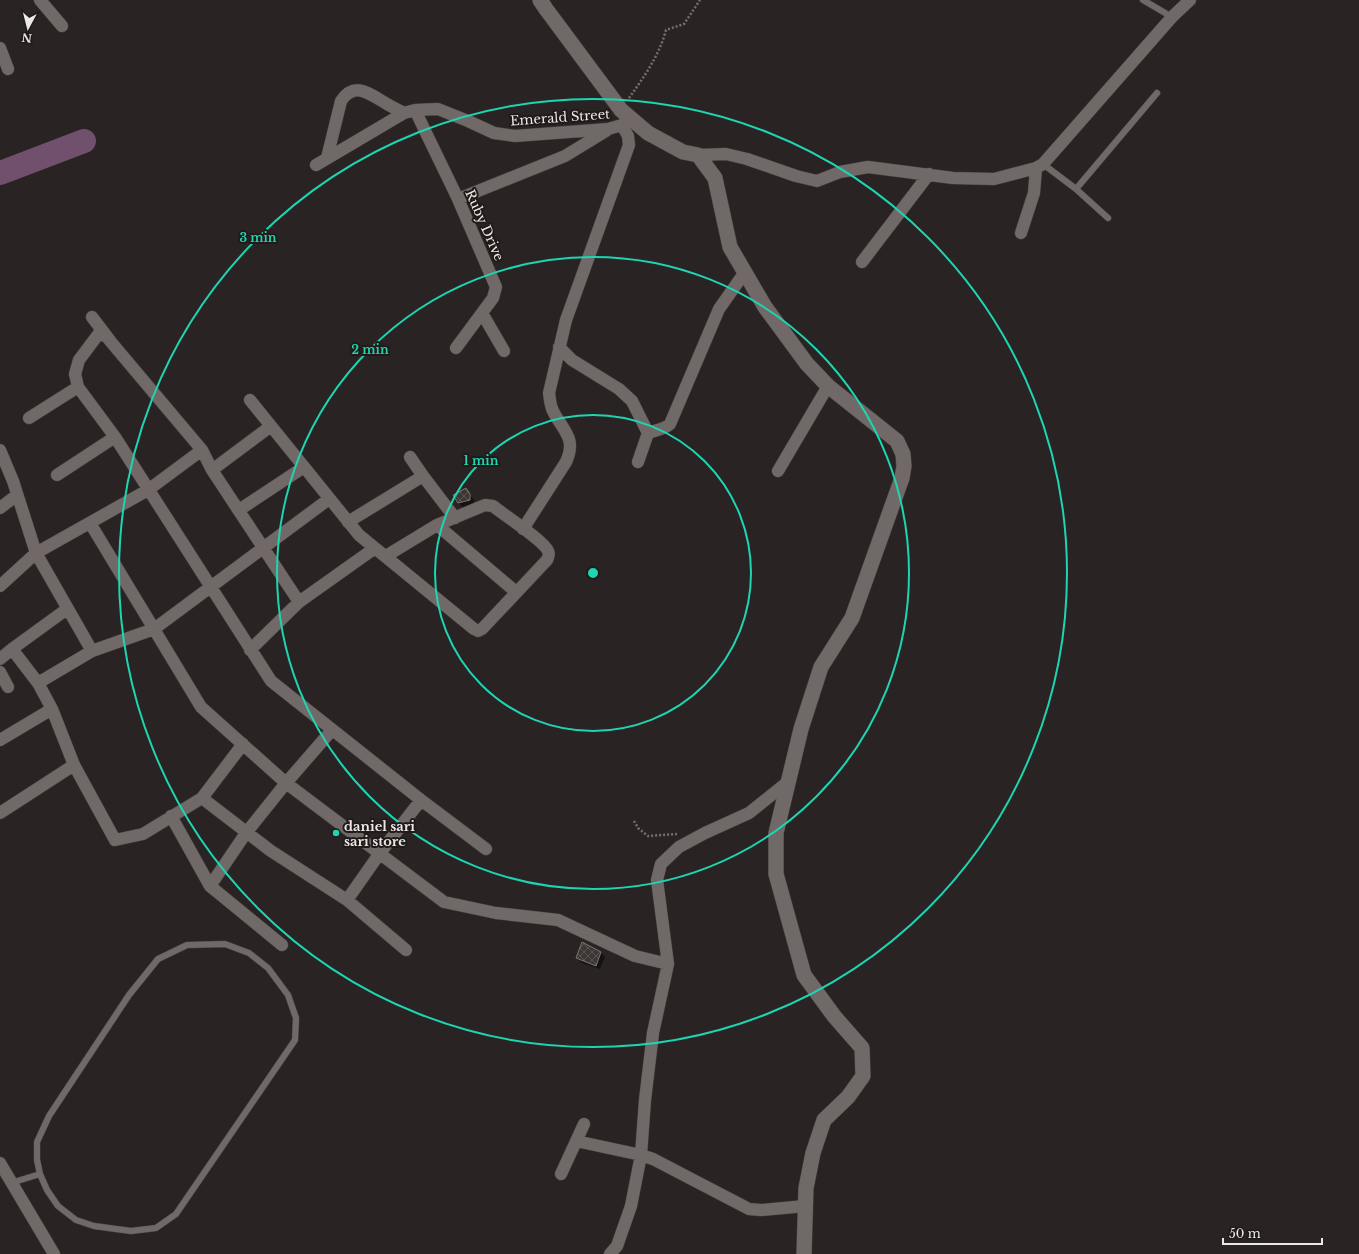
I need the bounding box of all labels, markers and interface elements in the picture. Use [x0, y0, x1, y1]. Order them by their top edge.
north arrow [8, 8, 48, 48]
text: N [20, 30, 33, 46]
street label: Emerald Street [510, 106, 611, 129]
street label: Ruby Drive [461, 187, 508, 263]
text: 3 min [239, 230, 277, 245]
text: 2 min [351, 342, 389, 357]
text: 1 min [464, 453, 499, 468]
centre of rings [586, 566, 600, 580]
place label: daniel sari sari store [344, 818, 415, 850]
marker: daniel sari sari store [331, 828, 341, 838]
scale bar [1223, 1220, 1322, 1246]
text: 50 m [1229, 1226, 1261, 1241]

